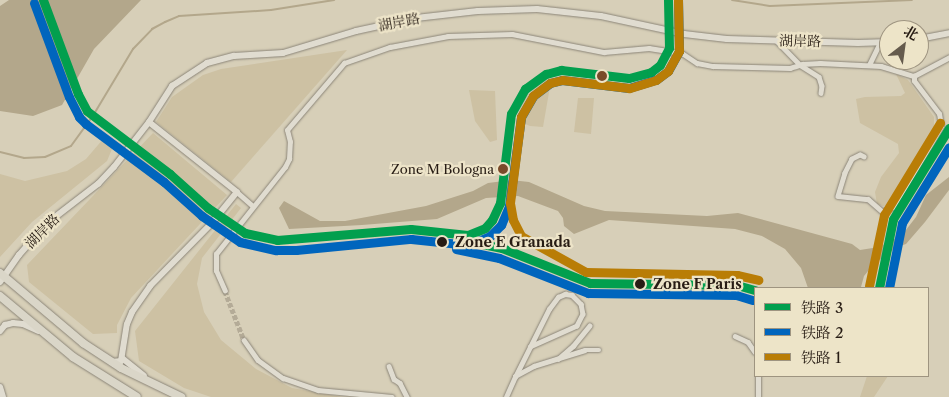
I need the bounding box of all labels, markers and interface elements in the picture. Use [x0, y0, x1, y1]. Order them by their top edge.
street label: 湖岸路 [377, 10, 421, 34]
north arrow [879, 20, 929, 70]
text: 北 [900, 22, 922, 44]
street label: 湖岸路 [779, 32, 821, 50]
unlabelled marker [597, 71, 607, 81]
place label: Zone M Bologna [391, 161, 494, 177]
marker: Zone M Bologna [498, 164, 508, 174]
street label: 湖岸路 [21, 210, 63, 252]
marker: Zone E Granada [433, 233, 451, 251]
place label: Zone E Granada [455, 234, 571, 250]
marker: Zone F Paris [631, 275, 649, 293]
place label: Zone F Paris [653, 276, 742, 292]
legend [754, 287, 929, 377]
text: 铁路 3 [801, 298, 843, 317]
text: 铁路 2 [801, 323, 844, 342]
text: 铁路 1 [801, 348, 841, 367]

